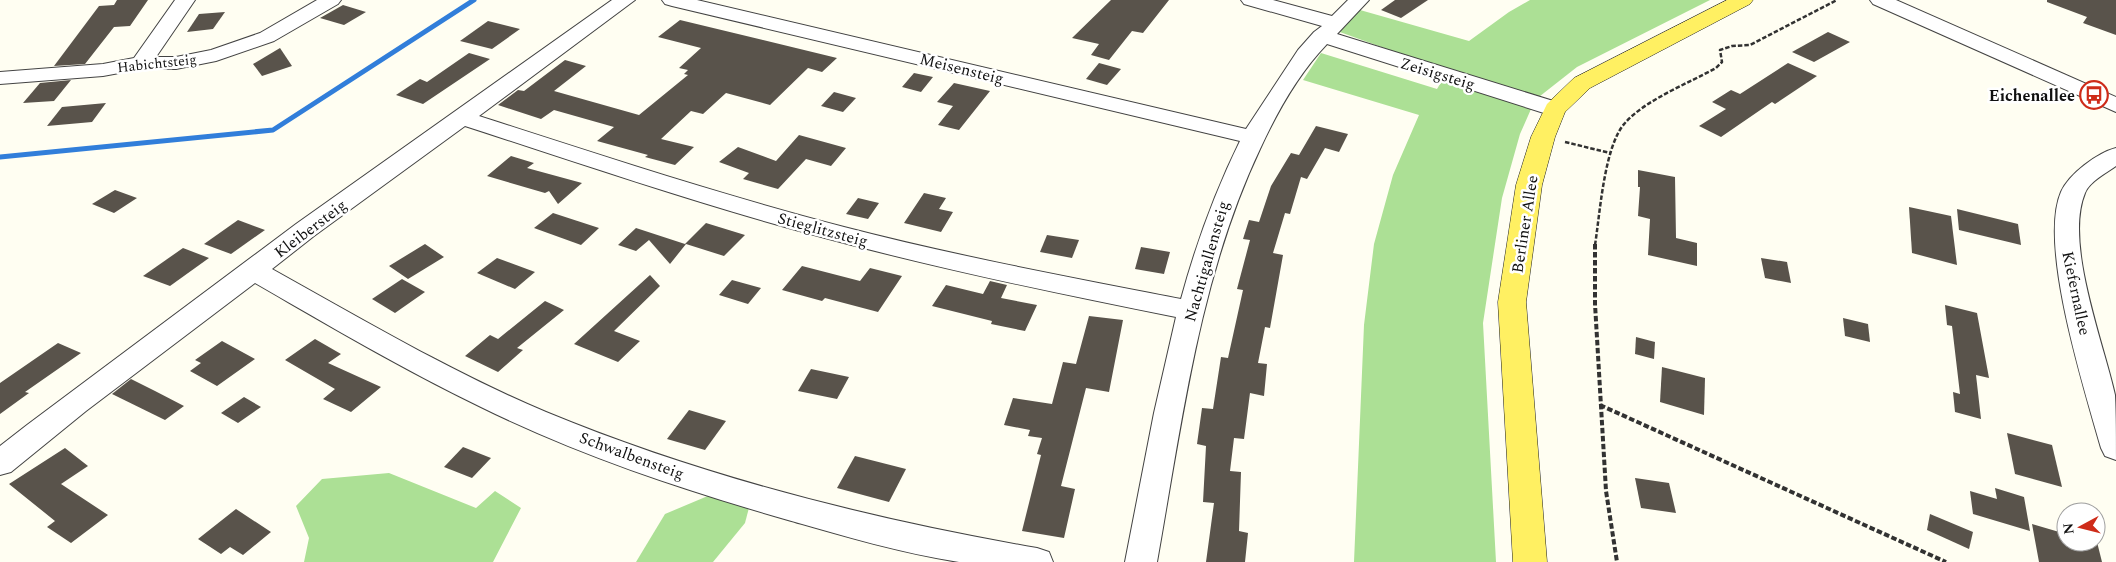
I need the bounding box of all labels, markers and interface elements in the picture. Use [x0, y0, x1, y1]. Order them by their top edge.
street label: Meisensteig [917, 47, 1006, 91]
street label: Habichtsteig [116, 49, 198, 78]
street label: Zeisigsteig [1397, 51, 1478, 97]
bus stop icon: Eichenallee [2079, 80, 2109, 110]
place label: Eichenallee [1989, 84, 2075, 108]
street label: Berliner Allee [1505, 174, 1545, 275]
street label: Kleibersteig [269, 193, 352, 264]
street label: Nachtigallensteig [1178, 198, 1236, 325]
street label: Stieglitzsteig [775, 206, 871, 254]
street label: Kiefernallee [2055, 249, 2097, 338]
street label: Schwalbensteig [576, 426, 688, 486]
north arrow [2056, 502, 2106, 552]
text: N [2057, 522, 2080, 535]

